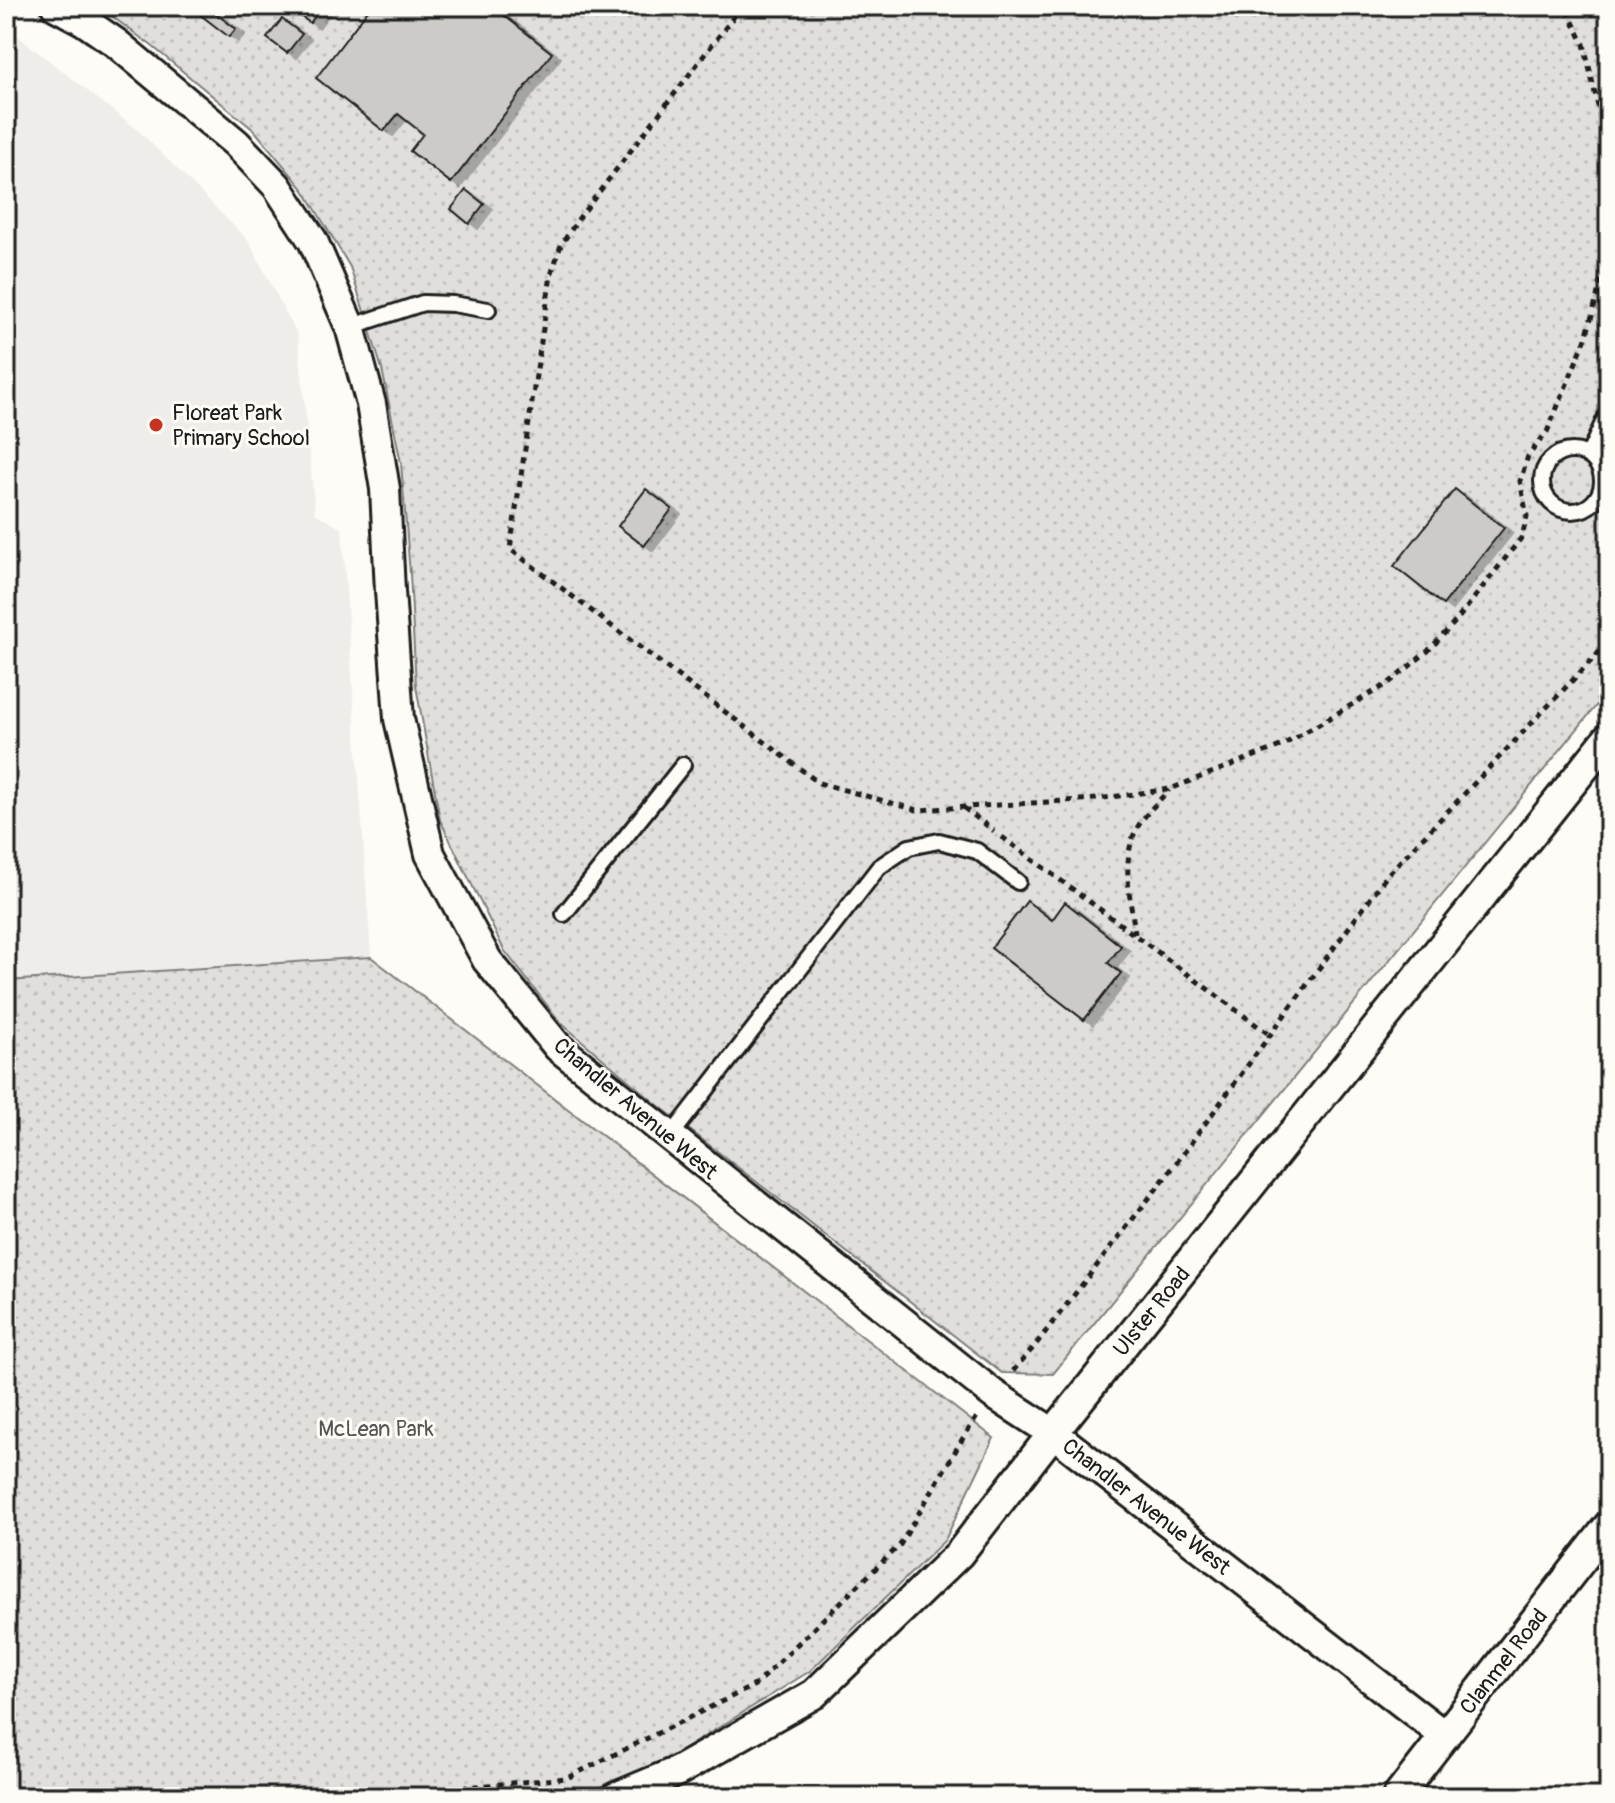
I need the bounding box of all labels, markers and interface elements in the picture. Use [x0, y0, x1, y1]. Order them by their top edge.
place label: Floreat Park Primary School [172, 399, 310, 452]
marker: Floreat Park Primary School [147, 416, 165, 434]
street label: Chandler Avenue West [547, 1032, 723, 1186]
street label: Ulster Road [1107, 1261, 1196, 1362]
park label: McLean Park [318, 1415, 434, 1443]
street label: Chandler Avenue West [1057, 1432, 1236, 1581]
street label: Clanmel Road [1454, 1603, 1554, 1720]

